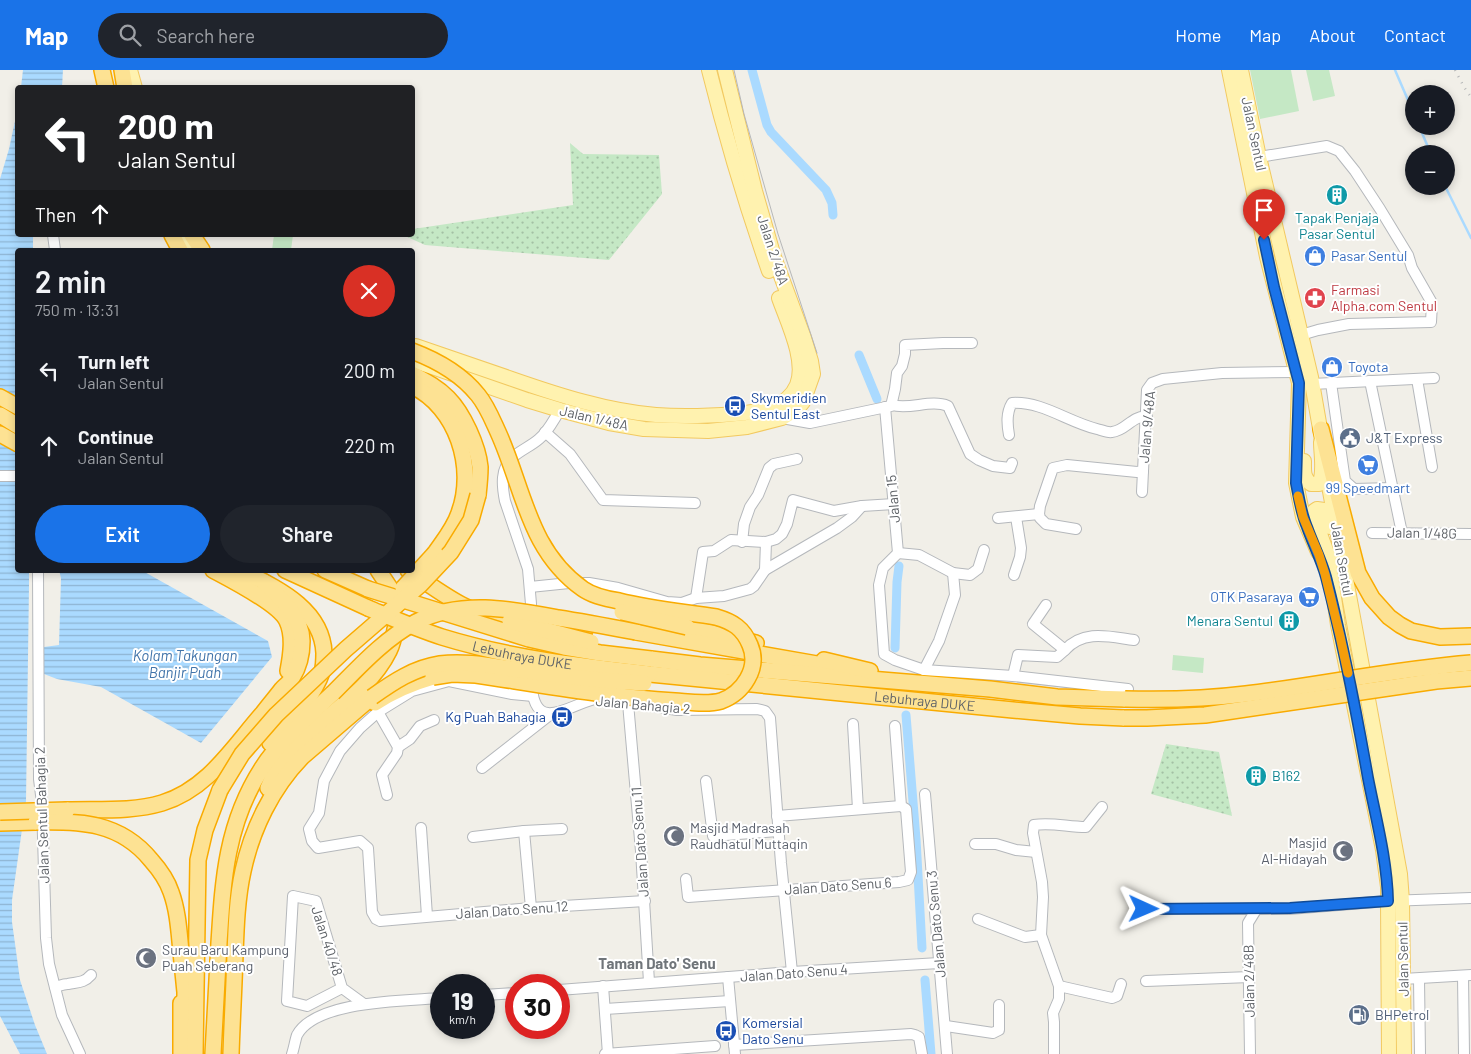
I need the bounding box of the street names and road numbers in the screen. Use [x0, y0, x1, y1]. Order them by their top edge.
street label: Jalan Sentul [1238, 95, 1271, 172]
street label: Jalan 2/48A [754, 213, 793, 287]
street label: Jalan 9/48A [1135, 390, 1158, 464]
street label: Jalan 1/48A [558, 401, 631, 434]
street label: Jalan 15 [882, 474, 903, 524]
street label: Jalan Sentul [1328, 521, 1357, 597]
street label: Jalan 1/48G [1387, 523, 1457, 542]
street label: Lebuhraya DUKE [471, 637, 573, 672]
street label: Lebuhraya DUKE [873, 687, 976, 714]
street label: Jalan Bahagia 2 [595, 692, 691, 717]
street label: Jalan Sentul Bahagia 2 [31, 746, 52, 884]
street label: Jalan Dato Senu 11 [627, 786, 652, 898]
street label: Jalan Dato Senu 3 [922, 870, 949, 978]
street label: Jalan Dato Senu 6 [784, 873, 892, 898]
street label: Jalan Dato Senu 12 [455, 897, 569, 922]
street label: Jalan 40/48 [308, 904, 347, 978]
street label: Jalan Sentul [1393, 921, 1412, 997]
street label: Jalan 2/48B [1239, 944, 1258, 1018]
street label: Jalan Dato Senu 4 [739, 960, 848, 985]

